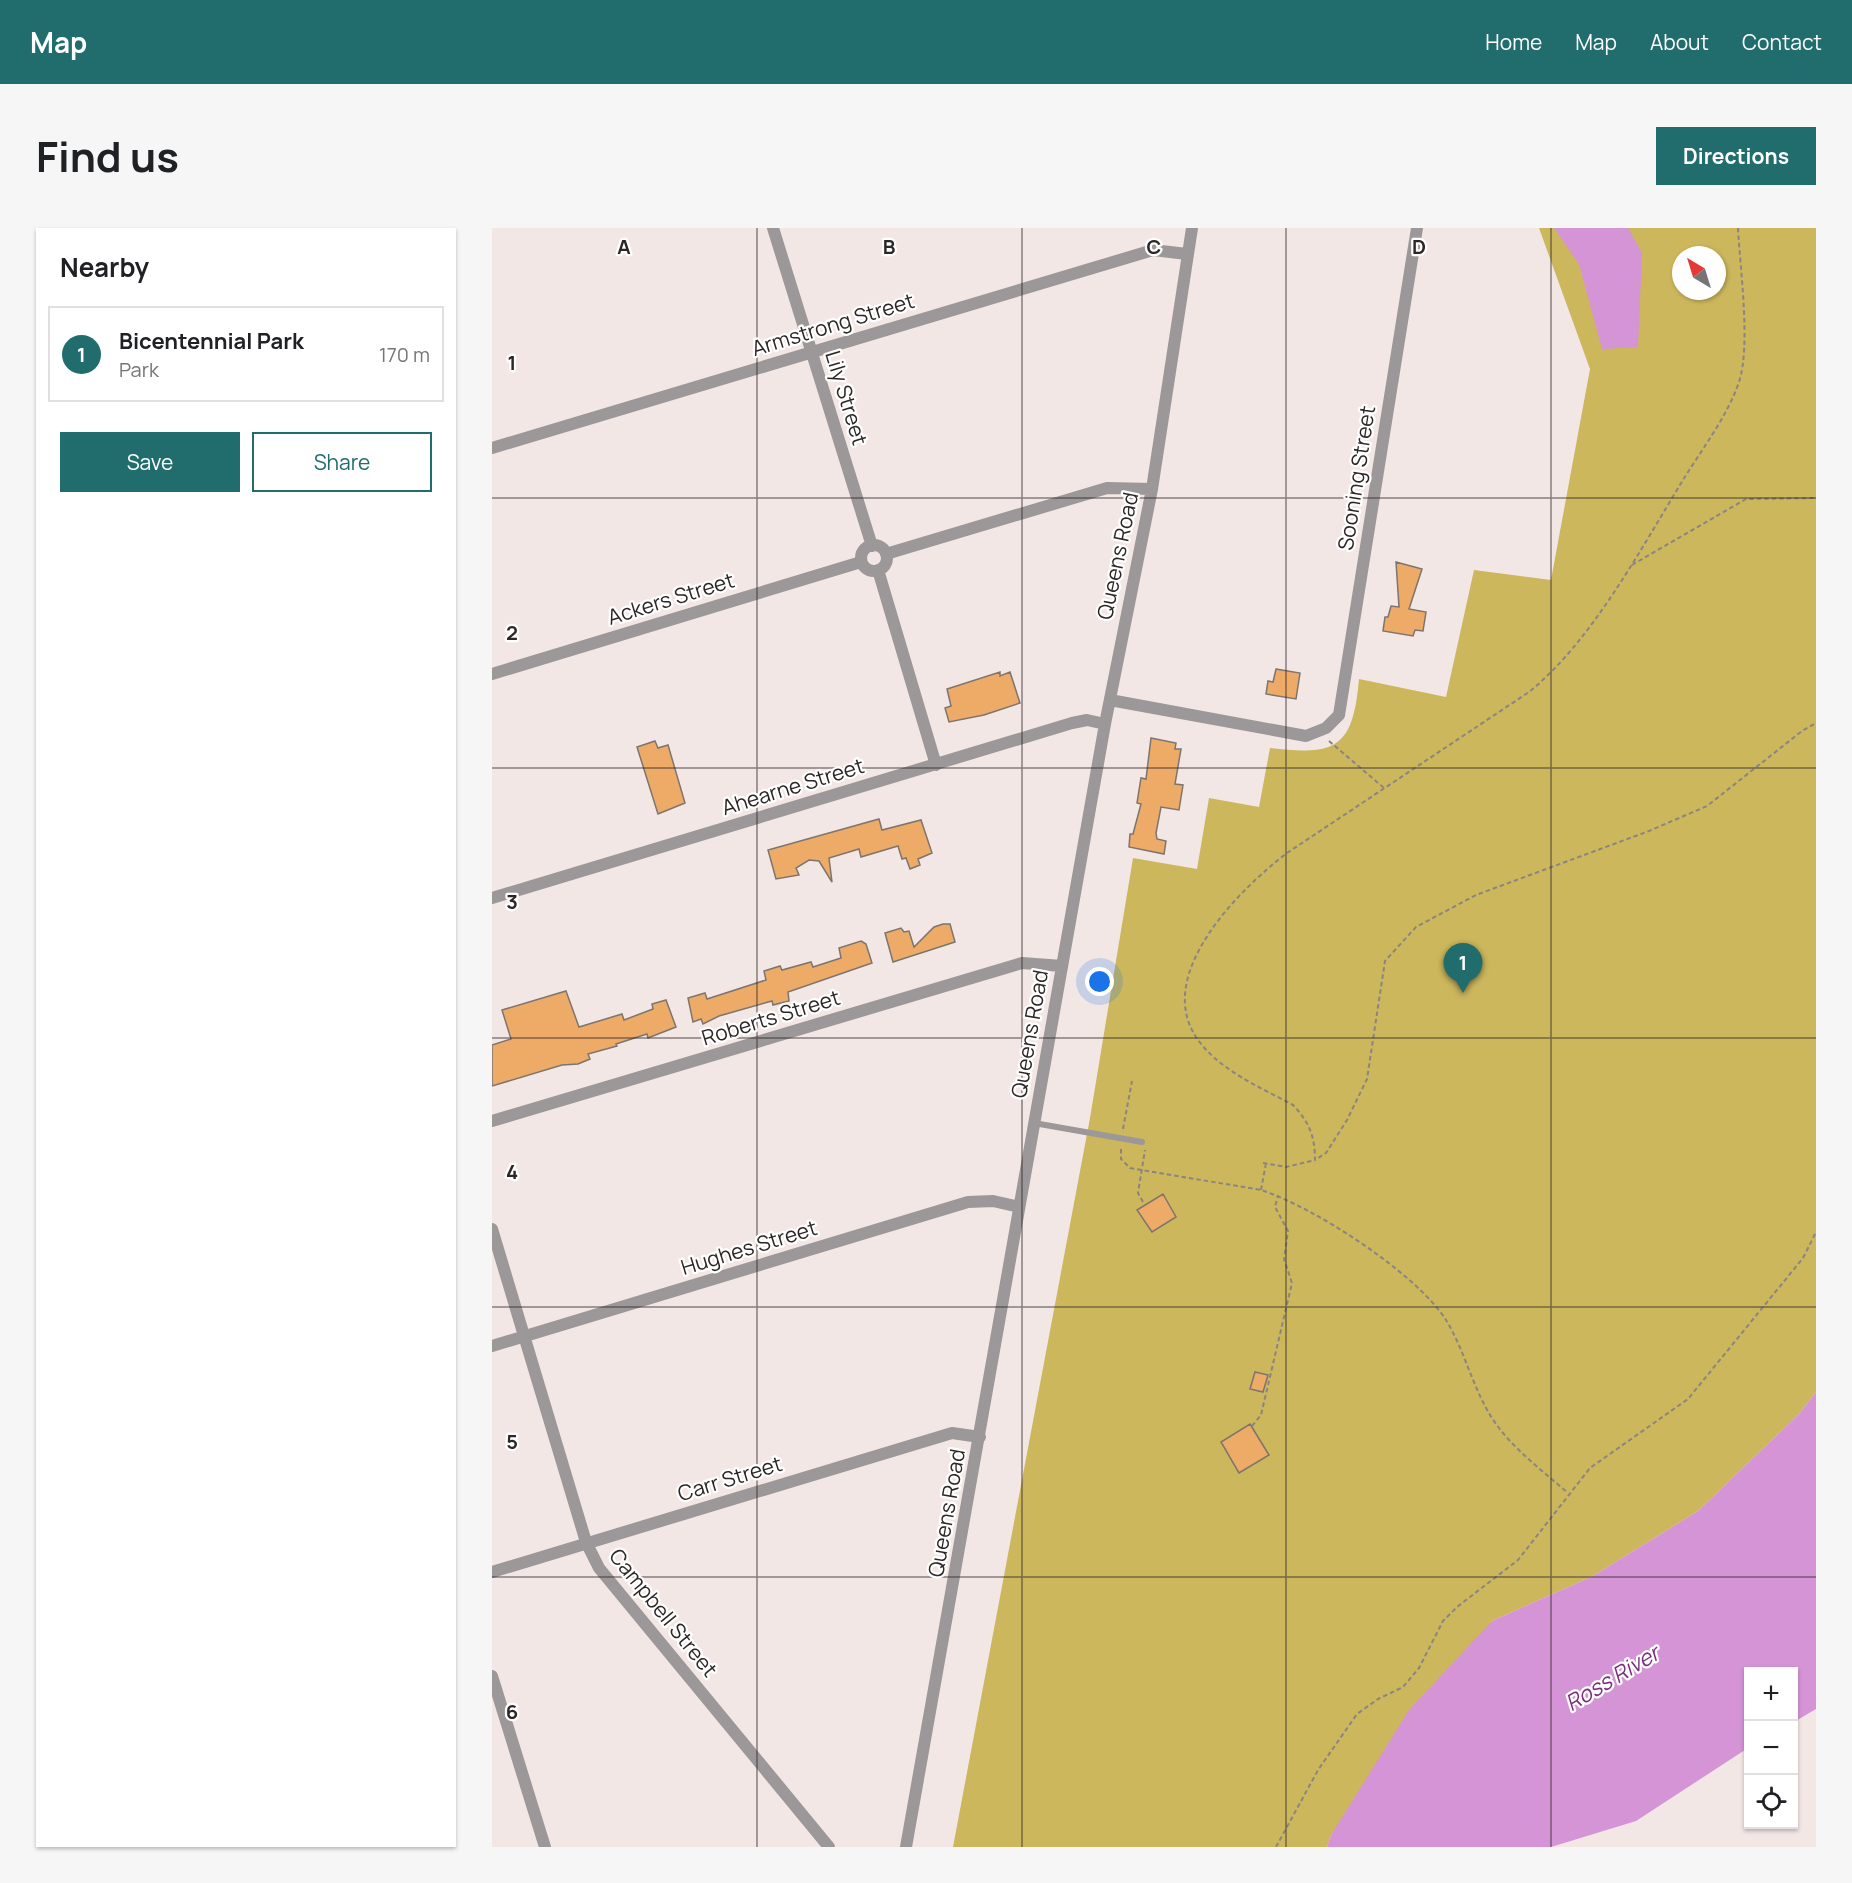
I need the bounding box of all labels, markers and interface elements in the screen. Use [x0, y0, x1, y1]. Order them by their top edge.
text: Map [30, 23, 87, 61]
text: Home [1485, 28, 1542, 56]
text: Map [1575, 28, 1617, 56]
text: About [1650, 28, 1709, 56]
text: Contact [1742, 28, 1822, 56]
text: Find us [36, 127, 179, 185]
button: Directions [1656, 127, 1816, 185]
text: A [617, 233, 631, 260]
text: B [883, 233, 896, 260]
text: C [1147, 233, 1161, 260]
text: D [1412, 233, 1426, 260]
north arrow [1672, 246, 1726, 300]
text: Nearby [60, 249, 149, 285]
street label: Armstrong Street [748, 286, 917, 362]
text: Bicentennial Park [119, 326, 304, 356]
text: 1 [77, 341, 86, 368]
text: 170 m [379, 341, 430, 368]
street label: Lily Street [819, 347, 875, 448]
text: 1 [508, 349, 516, 376]
text: Park [119, 356, 159, 383]
street label: Sooning Street [1331, 404, 1381, 552]
button: Save [60, 432, 240, 492]
button: Share [252, 432, 432, 492]
street label: Queens Road [1090, 490, 1144, 622]
street label: Ackers Street [604, 565, 738, 631]
text: 2 [506, 619, 518, 646]
street label: Ahearne Street [718, 751, 867, 821]
text: 3 [506, 888, 518, 915]
pin: 1 [1444, 944, 1482, 993]
your location [1085, 967, 1114, 996]
street label: Queens Road [1004, 968, 1054, 1100]
street label: Roberts Street [698, 983, 843, 1051]
text: 4 [506, 1158, 518, 1185]
street label: Hughes Street [677, 1213, 820, 1281]
text: 5 [506, 1428, 518, 1455]
street label: Queens Road [921, 1447, 971, 1579]
street label: Carr Street [674, 1449, 785, 1507]
street label: Campbell Street [603, 1542, 724, 1682]
water label: Ross River [1559, 1637, 1667, 1718]
map controls [1744, 1667, 1798, 1829]
button: + [1744, 1667, 1798, 1721]
text: 6 [506, 1698, 518, 1725]
button: − [1744, 1721, 1798, 1775]
button: locate [1744, 1775, 1798, 1829]

